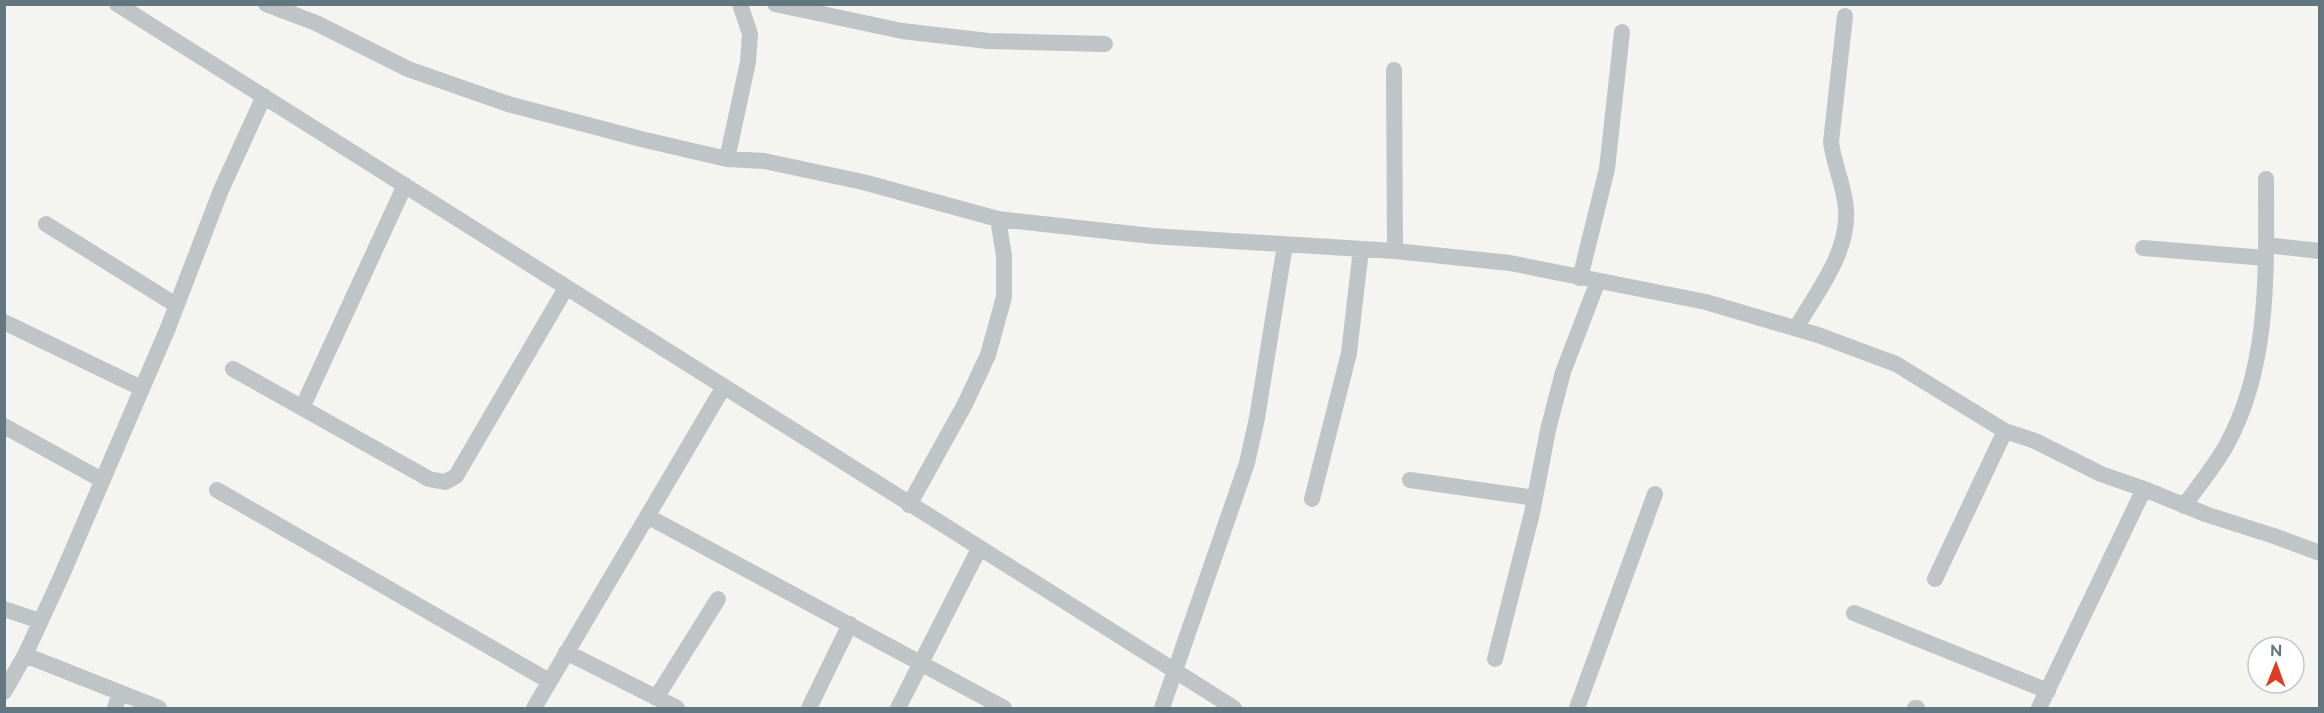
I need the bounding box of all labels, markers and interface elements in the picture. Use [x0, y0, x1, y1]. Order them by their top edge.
north arrow [2246, 635, 2306, 695]
text: N [2270, 641, 2283, 660]

